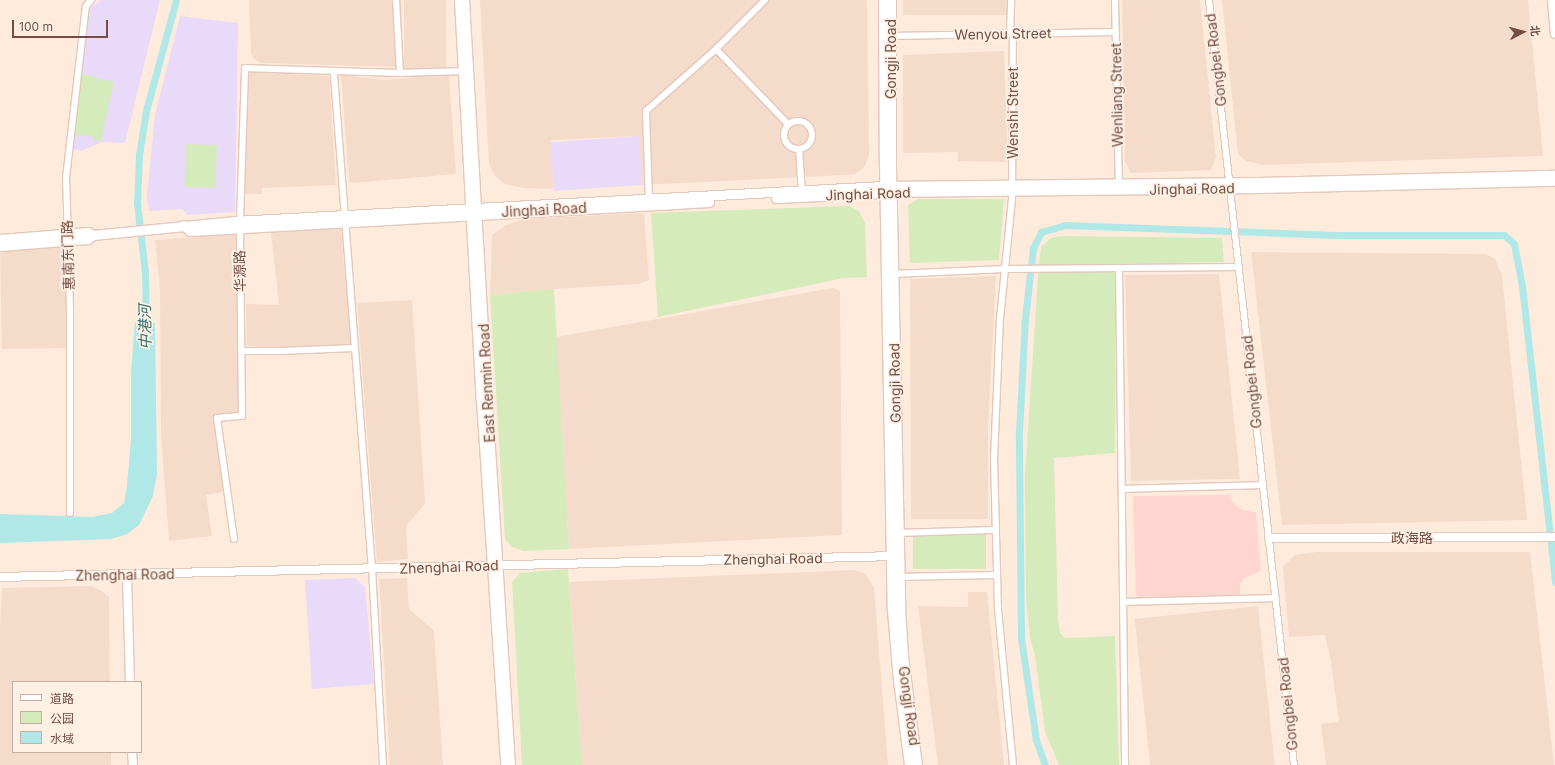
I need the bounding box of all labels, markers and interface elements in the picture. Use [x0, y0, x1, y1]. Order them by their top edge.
scale bar [14, 12, 110, 38]
north arrow [1503, 12, 1543, 52]
street label: Gongbei Road [1202, 13, 1230, 107]
text: 100 m [19, 19, 53, 34]
street label: Gongji Road [883, 19, 899, 99]
street label: Wenyou Street [954, 25, 1052, 43]
text: 北 [1527, 25, 1542, 37]
street label: Wenliang Street [1108, 43, 1126, 147]
street label: Wenshi Street [1005, 67, 1021, 159]
street label: Jinghai Road [1149, 180, 1235, 198]
street label: Jinghai Road [825, 184, 911, 204]
street label: Jinghai Road [501, 199, 587, 221]
street label: 惠南东门路 [58, 220, 78, 290]
street label: 华源路 [231, 250, 249, 292]
water label: 中港河 [136, 304, 154, 350]
street label: East Renmin Road [475, 323, 499, 443]
street label: Gongbei Road [1239, 335, 1265, 429]
street label: Gongji Road [886, 343, 904, 423]
street label: 政海路 [1391, 530, 1433, 546]
street label: Zhenghai Road [723, 550, 823, 568]
street label: Zhenghai Road [399, 557, 499, 577]
street label: Zhenghai Road [75, 566, 175, 584]
street label: Gongbei Road [1275, 657, 1301, 751]
street label: Gongji Road [895, 665, 923, 747]
legend [12, 681, 142, 753]
text: 道路 [50, 691, 74, 706]
text: 公园 [50, 711, 74, 726]
text: 水域 [50, 731, 74, 746]

